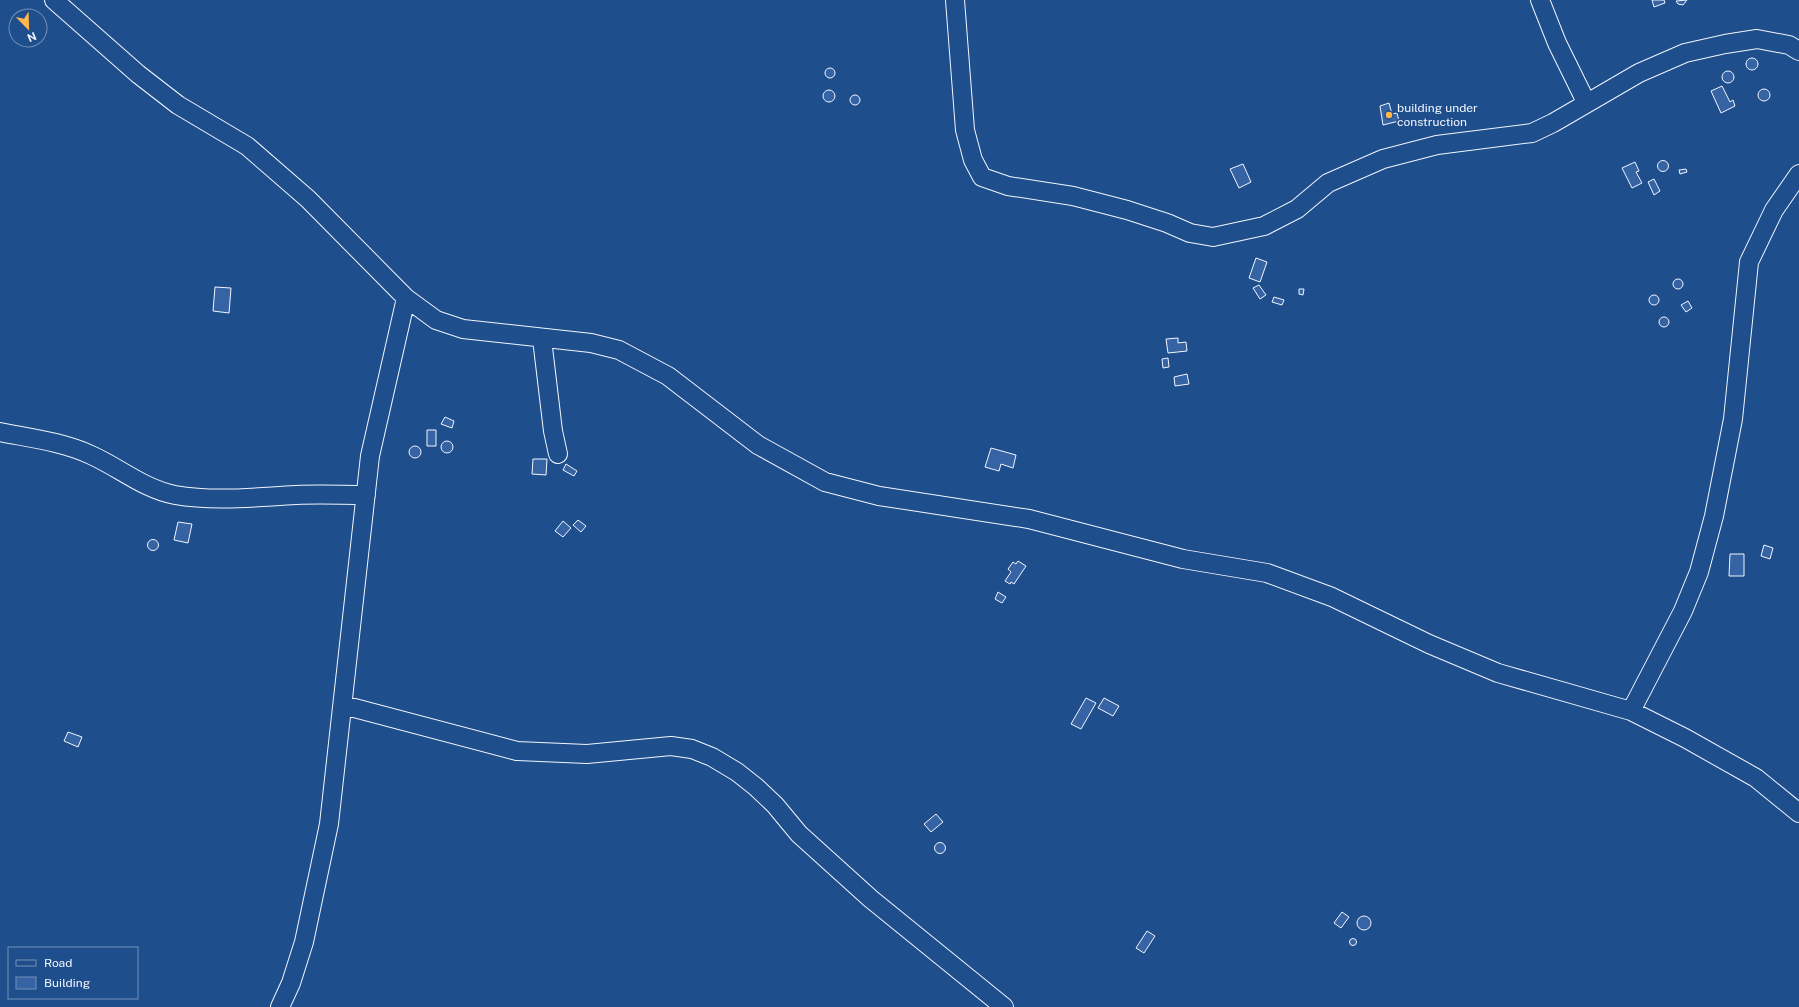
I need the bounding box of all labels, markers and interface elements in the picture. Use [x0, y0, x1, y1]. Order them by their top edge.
north arrow [8, 8, 48, 48]
text: N [26, 30, 38, 44]
place label: building under construction [1397, 101, 1478, 129]
marker: building under construction [1384, 110, 1394, 120]
legend [8, 947, 138, 999]
text: Road [44, 956, 72, 970]
text: Building [44, 976, 90, 990]

